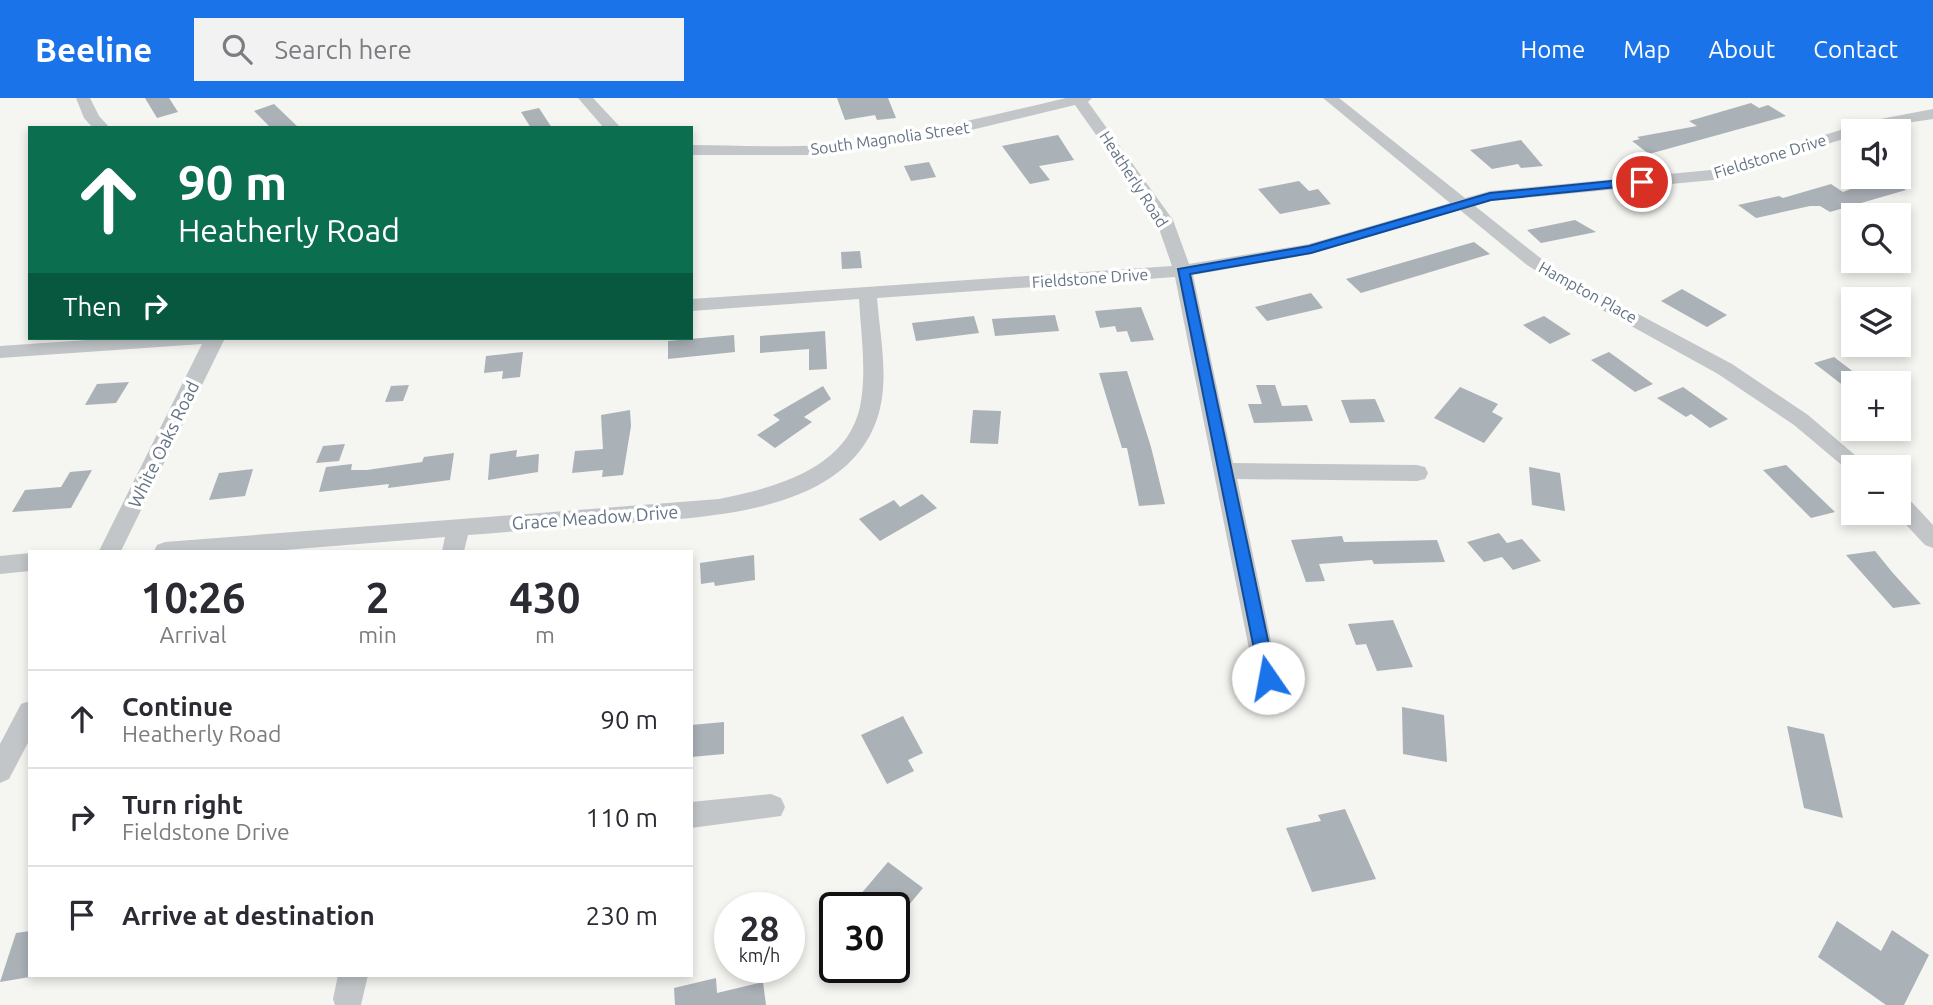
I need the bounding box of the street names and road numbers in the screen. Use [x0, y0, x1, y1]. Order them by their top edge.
street label: South Magnolia Street [809, 118, 971, 158]
street label: Heatherly Road [1096, 128, 1172, 230]
street label: Fieldstone Drive [1712, 130, 1828, 182]
street label: Hampton Place [1536, 258, 1640, 326]
street label: Fieldstone Drive [1031, 265, 1149, 291]
street label: White Oaks Road [124, 378, 202, 510]
street label: Grace Meadow Drive [511, 501, 679, 533]

